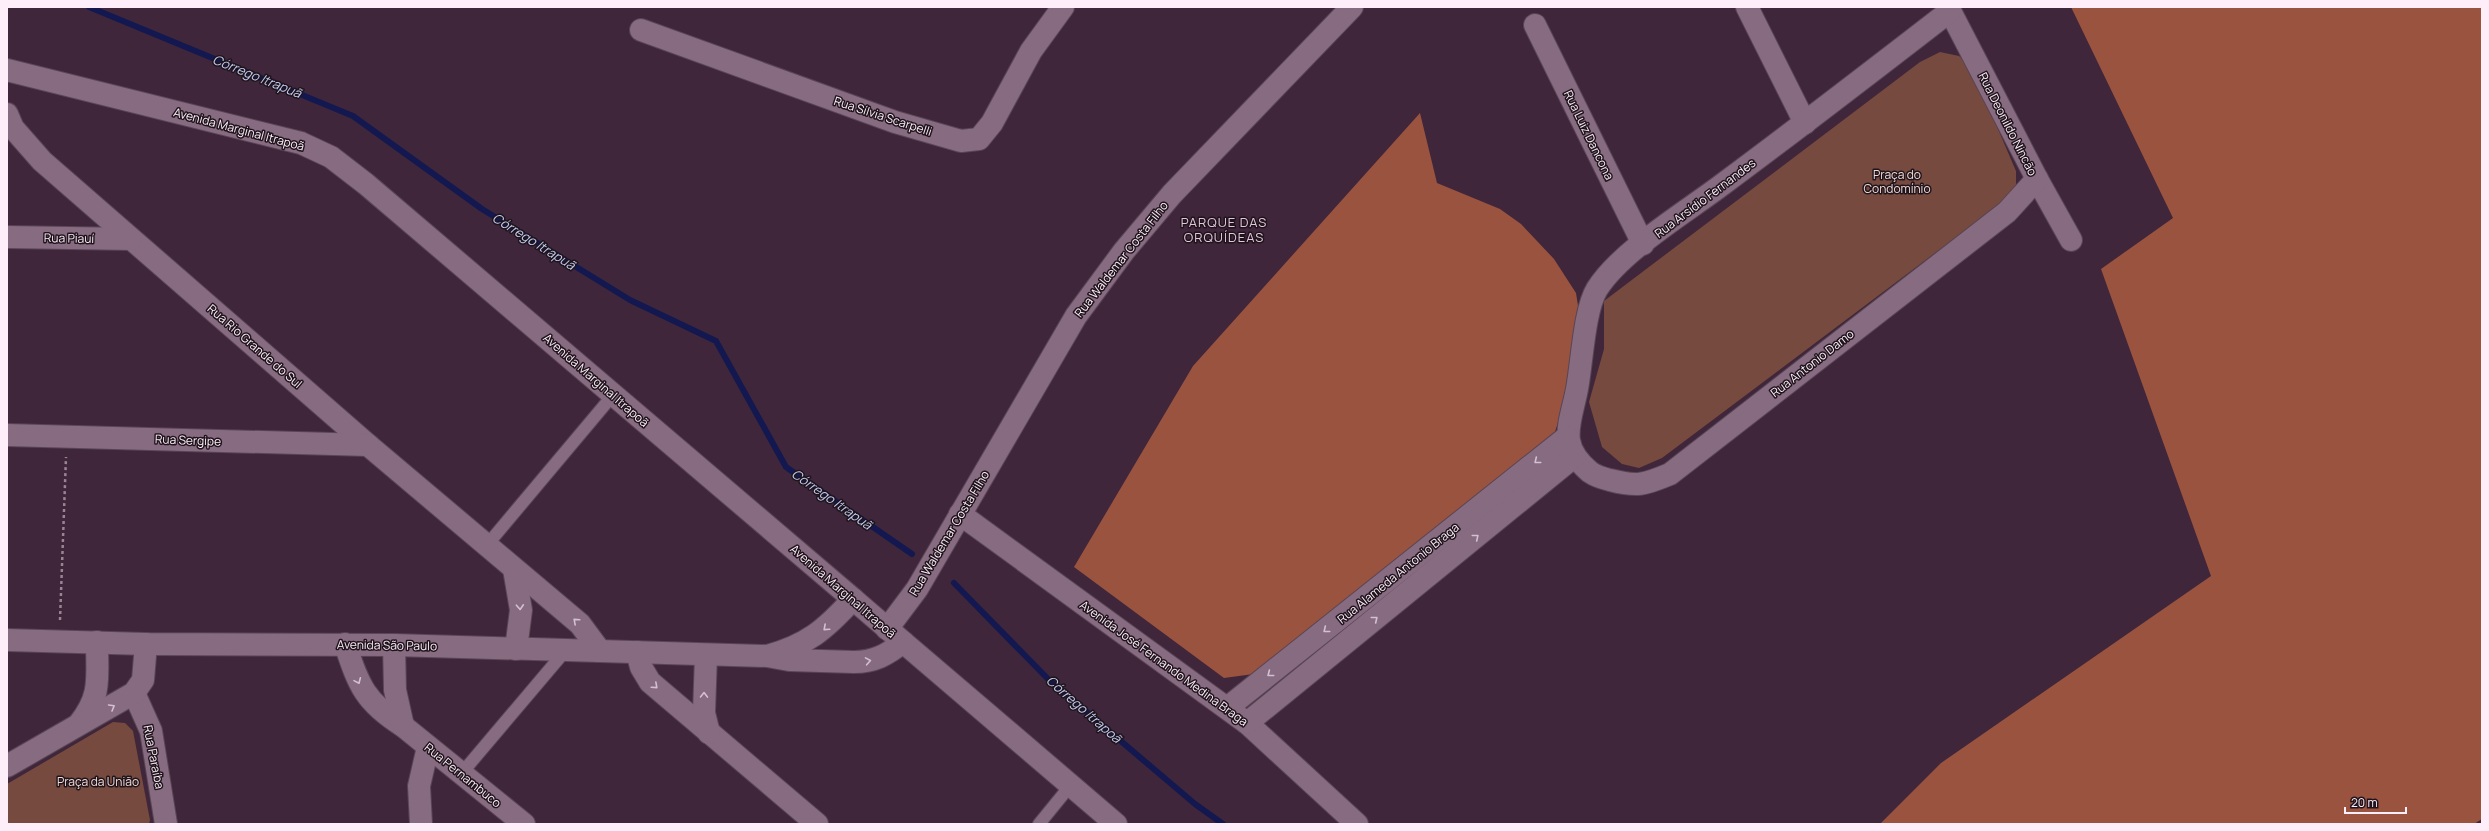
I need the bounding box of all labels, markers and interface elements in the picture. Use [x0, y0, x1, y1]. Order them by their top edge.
water label: Córrego Itrapuã [210, 50, 306, 103]
street label: Rua Deonildo Nincão [1975, 69, 2041, 179]
street label: Rua Luiz Dancona [1560, 87, 1618, 183]
street label: Rua Sílvia Scarpelli [832, 92, 934, 140]
street label: Avenida Marginal Itrapoã [172, 103, 306, 155]
street label: Rua Arsídio Fernandes [1651, 154, 1759, 242]
park label: Praça do Condomínio [1864, 166, 1931, 197]
street label: Rua Waldemar Costa Filho [1070, 197, 1172, 321]
water label: Córrego Itrapuã [489, 208, 580, 275]
district label: PARQUE DAS ORQUÍDEAS [1181, 213, 1267, 246]
street label: Rua Piauí [44, 229, 95, 247]
street label: Rua Rio Grande do Sul [204, 300, 306, 392]
street label: Rua Antonio Damo [1767, 325, 1857, 401]
street label: Avenida Marginal Itrapoã [540, 329, 652, 431]
street label: Rua Sergipe [155, 430, 221, 450]
one-way arrow [1534, 457, 1541, 464]
water label: Córrego Itrapuã [788, 465, 877, 534]
street label: Rua Waldemar Costa Filho [905, 467, 993, 599]
street label: Rua Alameda Antonio Braga [1334, 519, 1462, 627]
one-way arrow [1471, 535, 1479, 542]
street label: Avenida Marginal Itrapoã [787, 540, 899, 642]
street label: Avenida José Fernando Medina Braga [1076, 596, 1252, 730]
one-way arrow [516, 604, 524, 610]
one-way arrow [1371, 617, 1378, 624]
one-way arrow [573, 618, 581, 626]
one-way arrow [823, 623, 831, 630]
one-way arrow [1323, 625, 1331, 632]
street label: Avenida São Paulo [337, 636, 437, 654]
one-way arrow [864, 657, 871, 666]
one-way arrow [1268, 670, 1275, 677]
water label: Córrego Itrapoã [1043, 671, 1127, 748]
one-way arrow [353, 677, 361, 684]
one-way arrow [650, 682, 658, 689]
one-way arrow [700, 692, 708, 698]
one-way arrow [108, 705, 115, 712]
street label: Rua Paraíba [139, 724, 169, 790]
street label: Rua Pernambuco [421, 739, 505, 811]
park label: Praça da União [57, 773, 139, 790]
scale bar [2345, 789, 2406, 815]
text: 20 m [2351, 794, 2378, 811]

